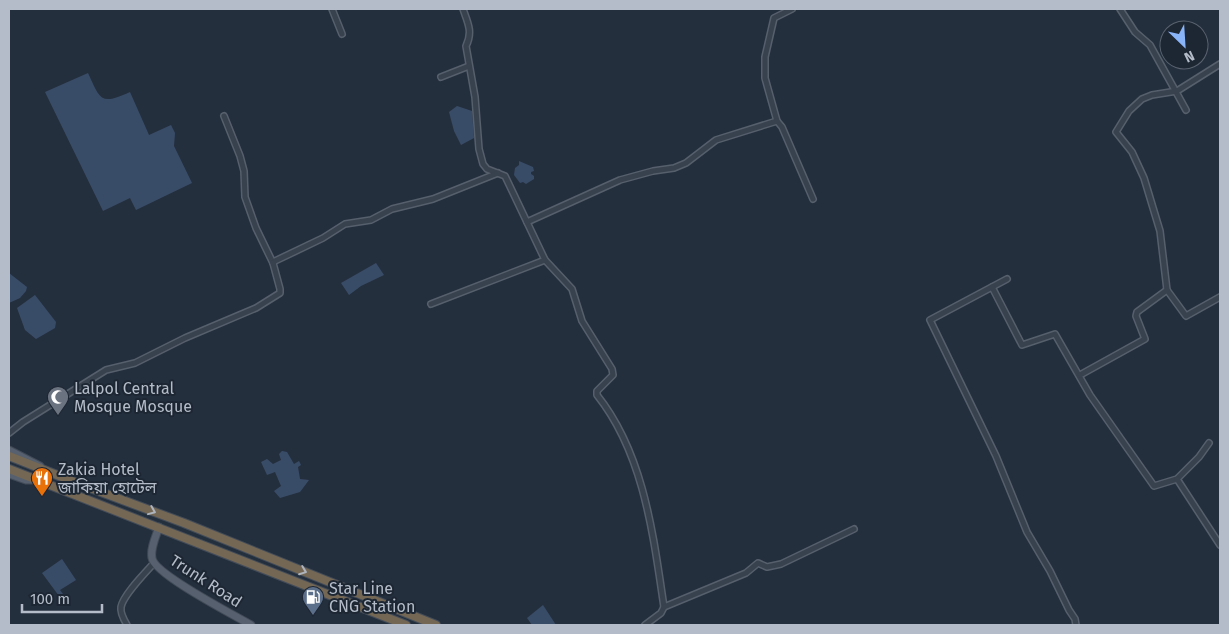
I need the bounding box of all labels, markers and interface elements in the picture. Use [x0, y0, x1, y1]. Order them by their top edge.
north arrow [1159, 20, 1209, 70]
text: N [1181, 47, 1197, 66]
place label: Lalpol Central Mosque Mosque [74, 379, 192, 416]
mosque icon: Lalpol Central Mosque Mosque [46, 385, 70, 416]
place label: Zakia Hotel জাকিয়া হোটেল [57, 460, 157, 497]
restaurant icon: Zakia Hotel জাকিয়া হোটেল [30, 466, 54, 497]
one-way arrow [147, 504, 156, 515]
street label: Trunk Road [166, 551, 246, 611]
one-way arrow [298, 565, 307, 575]
place label: Star Line CNG Station [329, 579, 415, 616]
scale bar [22, 582, 102, 614]
fuel station icon: Star Line CNG Station [301, 585, 325, 616]
text: 100 m [30, 590, 70, 608]

